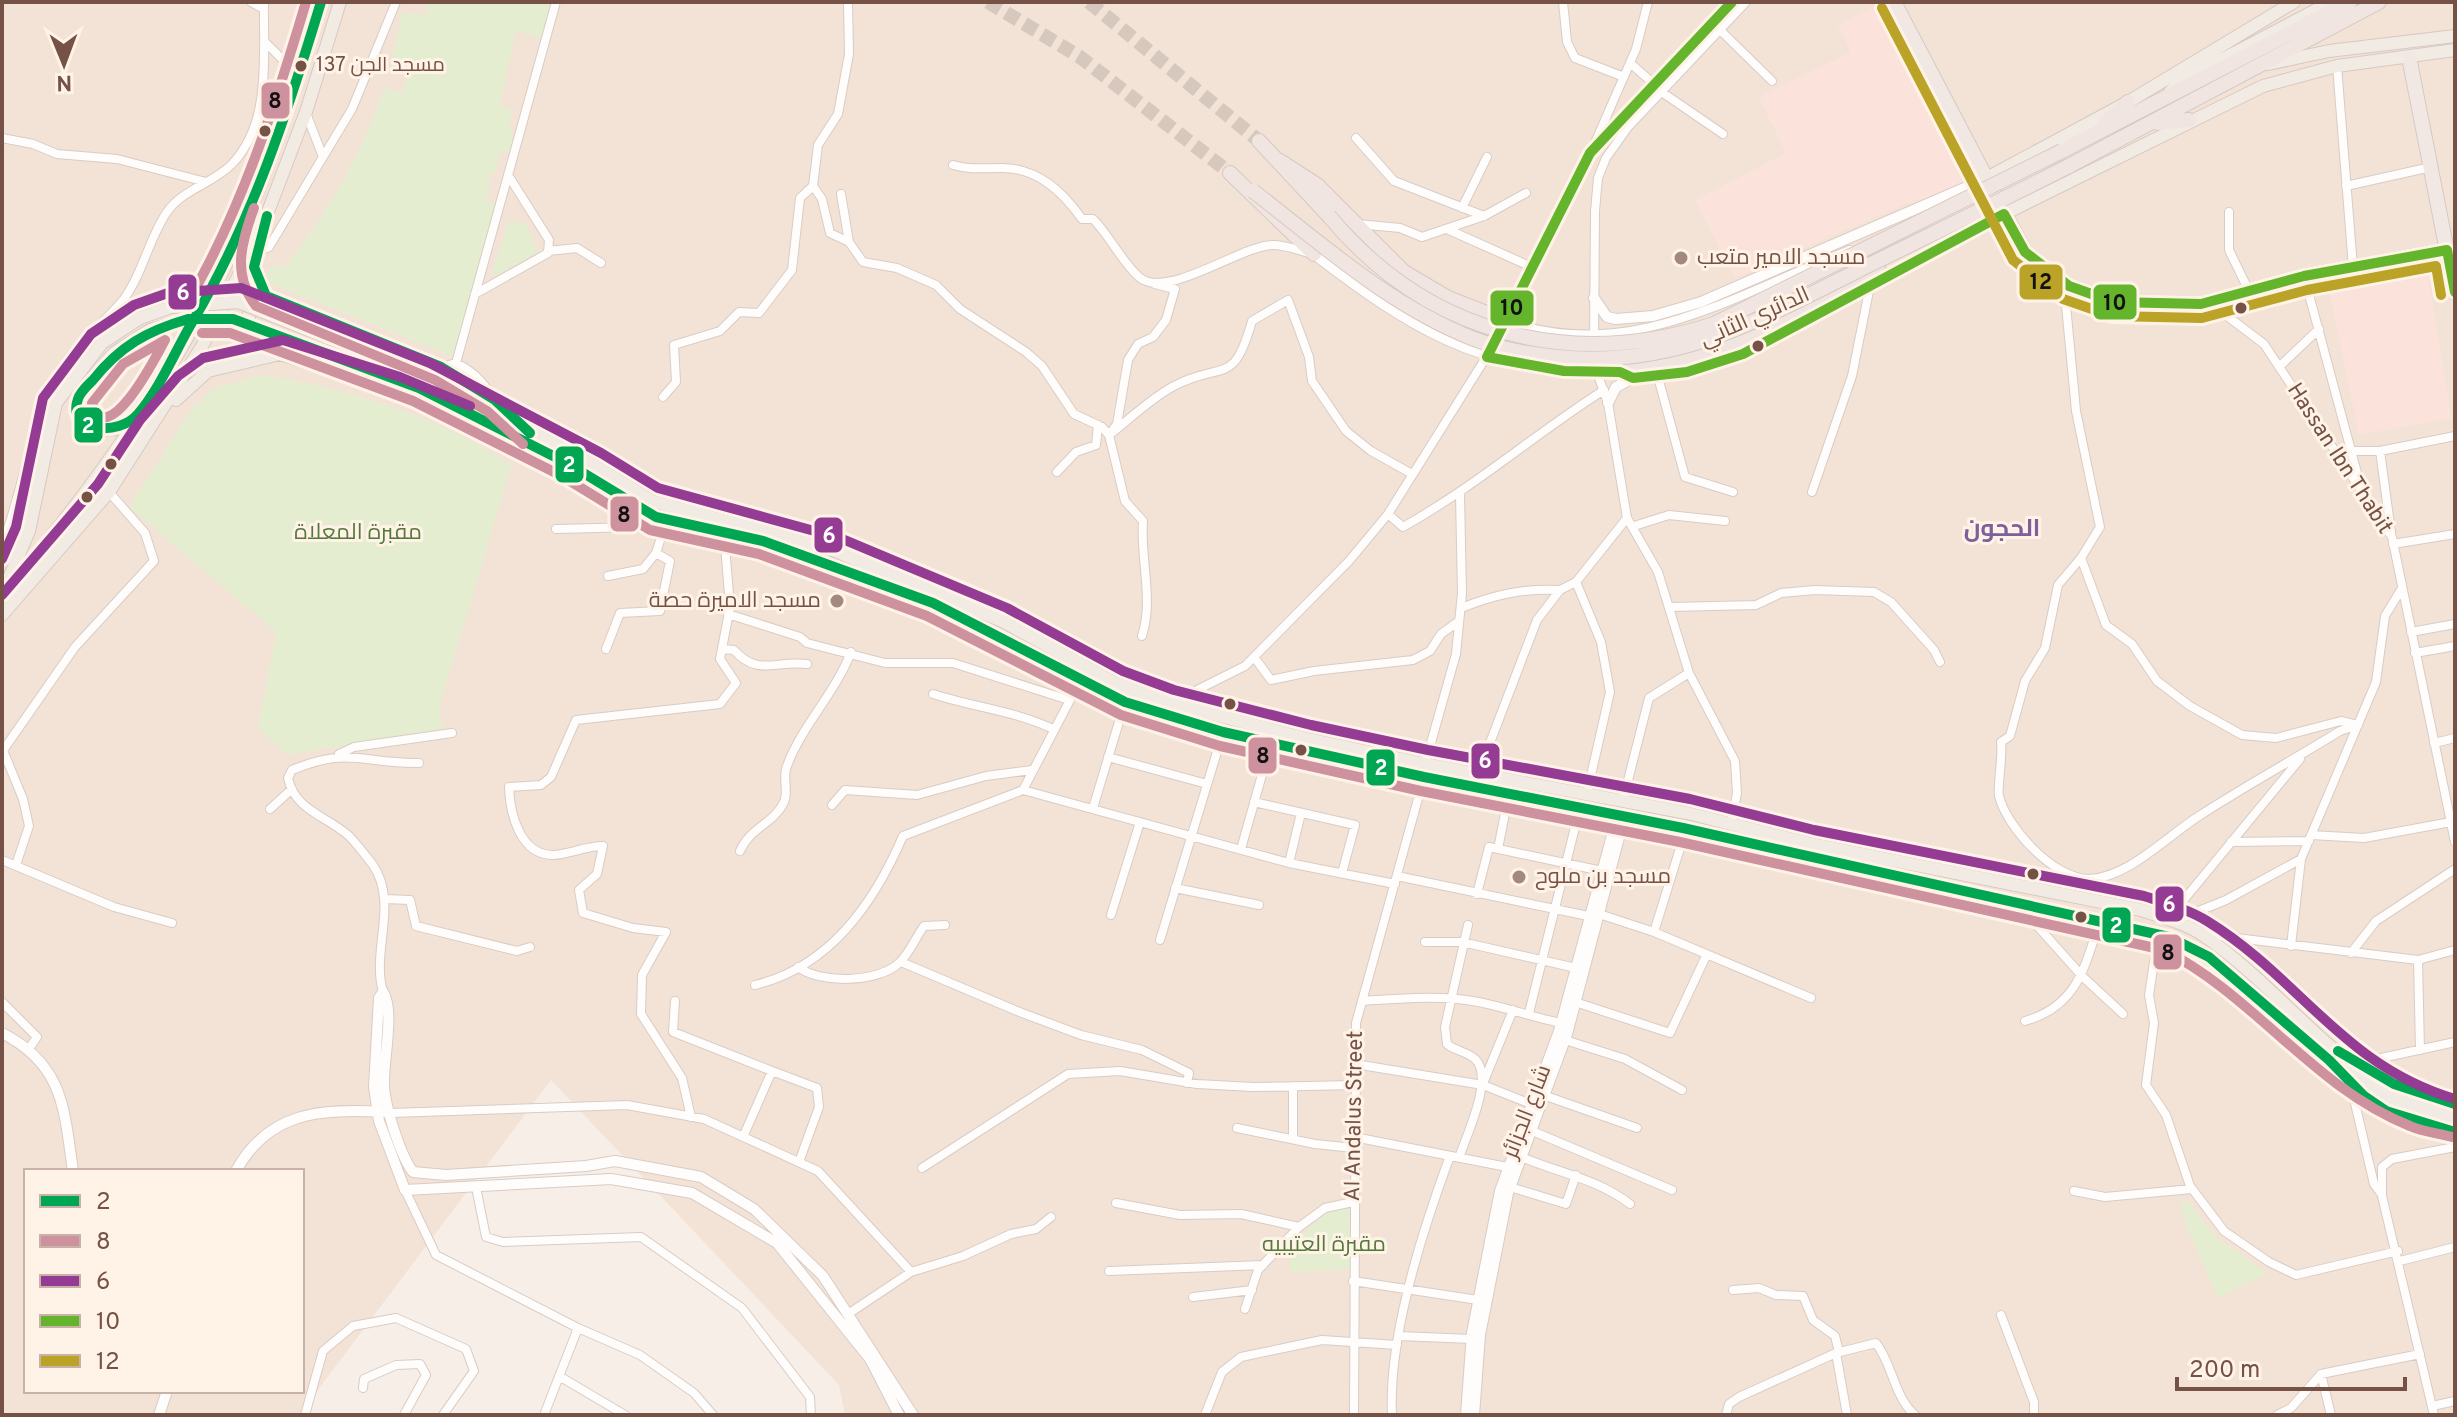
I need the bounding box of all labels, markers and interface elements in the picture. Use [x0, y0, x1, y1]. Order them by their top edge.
north arrow [24, 24, 104, 104]
place label: مسجد الجن 137 [316, 53, 445, 79]
marker: مسجد الجن 137 [293, 58, 309, 74]
text: N [56, 68, 72, 95]
line badge: 8 [260, 81, 291, 120]
text: 8 [268, 89, 282, 116]
unlabelled marker [257, 123, 273, 139]
place label: مسجد الامير متعب [1697, 245, 1865, 272]
marker: مسجد الامير متعب [1672, 249, 1690, 267]
line badge: 12 [2018, 263, 2064, 301]
text: 12 [2030, 270, 2052, 297]
line badge: 6 [167, 273, 198, 311]
text: 6 [176, 281, 190, 308]
street label: الدائري الثاني [1696, 282, 1814, 355]
line badge: 10 [2092, 283, 2138, 321]
line badge: 10 [1489, 289, 1535, 327]
text: 10 [2103, 291, 2127, 318]
text: 10 [1500, 296, 1524, 323]
unlabelled marker [2233, 300, 2249, 316]
unlabelled marker [1750, 338, 1766, 354]
street label: Hassan Ibn Thabit [2280, 378, 2398, 540]
line badge: 2 [73, 406, 104, 444]
text: 2 [81, 414, 95, 441]
line badge: 2 [554, 445, 585, 484]
text: 2 [562, 453, 576, 480]
unlabelled marker [103, 456, 119, 472]
unlabelled marker [79, 489, 95, 505]
line badge: 8 [609, 495, 640, 533]
text: 8 [617, 503, 631, 530]
district label: الحجون [1964, 515, 2040, 545]
line badge: 6 [813, 516, 844, 554]
park label: مقبرة المعلاة [294, 520, 422, 547]
text: 6 [822, 524, 836, 551]
place label: مسجد الاميرة حصة [649, 588, 821, 615]
marker: مسجد الاميرة حصة [828, 592, 846, 610]
unlabelled marker [1222, 696, 1238, 712]
line badge: 8 [1247, 736, 1278, 775]
unlabelled marker [1293, 742, 1309, 758]
line badge: 6 [1470, 742, 1501, 780]
text: 8 [1256, 744, 1270, 771]
line badge: 2 [1365, 748, 1396, 787]
text: 6 [1478, 749, 1492, 776]
text: 2 [1374, 756, 1388, 783]
place label: مسجد بن ملوح [1535, 864, 1671, 891]
unlabelled marker [2025, 866, 2041, 882]
marker: مسجد بن ملوح [1510, 868, 1528, 886]
line badge: 6 [2154, 885, 2185, 923]
text: 6 [2162, 893, 2176, 920]
line badge: 2 [2101, 906, 2132, 944]
unlabelled marker [2073, 909, 2089, 925]
text: 2 [2109, 914, 2123, 941]
line badge: 8 [2152, 933, 2183, 971]
text: 8 [2161, 941, 2175, 968]
street label: Al Andalus Street [1340, 1030, 1370, 1202]
street label: شارع الجزائر [1497, 1061, 1558, 1164]
legend [24, 1169, 304, 1393]
text: 2 [96, 1188, 111, 1218]
text: 8 [96, 1228, 111, 1258]
park label: مقبرة العتيبيه [1262, 1232, 1386, 1259]
text: 6 [96, 1268, 110, 1298]
text: 10 [96, 1308, 120, 1338]
scale bar [2177, 1341, 2405, 1391]
text: 12 [96, 1348, 120, 1378]
text: 200 m [2189, 1356, 2260, 1386]

